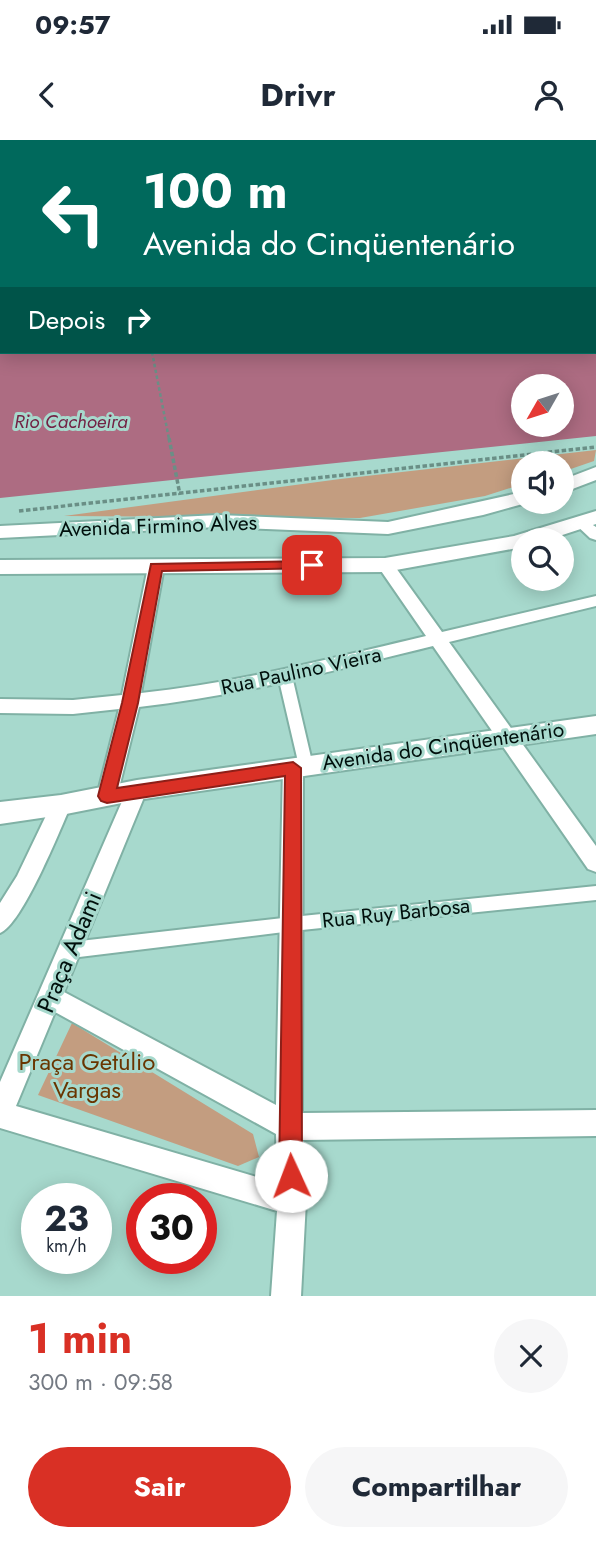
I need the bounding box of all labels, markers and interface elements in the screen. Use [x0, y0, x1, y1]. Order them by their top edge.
text: 09:57 [35, 6, 110, 44]
text: Drivr [260, 72, 336, 118]
icon: back [28, 76, 66, 114]
icon: person [530, 76, 568, 114]
text: 100 m [143, 156, 288, 226]
icon: left [28, 168, 119, 259]
text: Avenida do Cinqüentenário [143, 221, 515, 267]
text: Depois [28, 301, 105, 339]
icon: right [119, 301, 157, 339]
north arrow [511, 374, 574, 438]
map controls [511, 374, 574, 591]
water label: Rio Cachoeira [14, 408, 128, 435]
button: sound [511, 451, 574, 514]
street label: Avenida Firmino Alves [58, 508, 258, 544]
button: search [511, 528, 574, 591]
pin [282, 535, 342, 595]
icon: arrive [293, 546, 331, 584]
street label: Rua Paulino Vieira [218, 639, 384, 703]
street label: Avenida do Cinqüentenário [320, 714, 566, 778]
street label: Praça Adami [28, 886, 110, 1018]
street label: Rua Ruy Barbosa [321, 890, 471, 936]
park label: Praça Getúlio Vargas [19, 1044, 155, 1107]
position arrow [254, 1139, 328, 1213]
speed limit sign: 30 [126, 1183, 217, 1274]
text: 23 [44, 1194, 89, 1244]
text: km/h [46, 1233, 87, 1259]
text: 1 min [28, 1308, 132, 1369]
button: close [494, 1319, 568, 1393]
text: 300 m · 09:58 [28, 1365, 173, 1399]
button: Sair [28, 1447, 291, 1527]
button: Compartilhar [305, 1447, 568, 1527]

